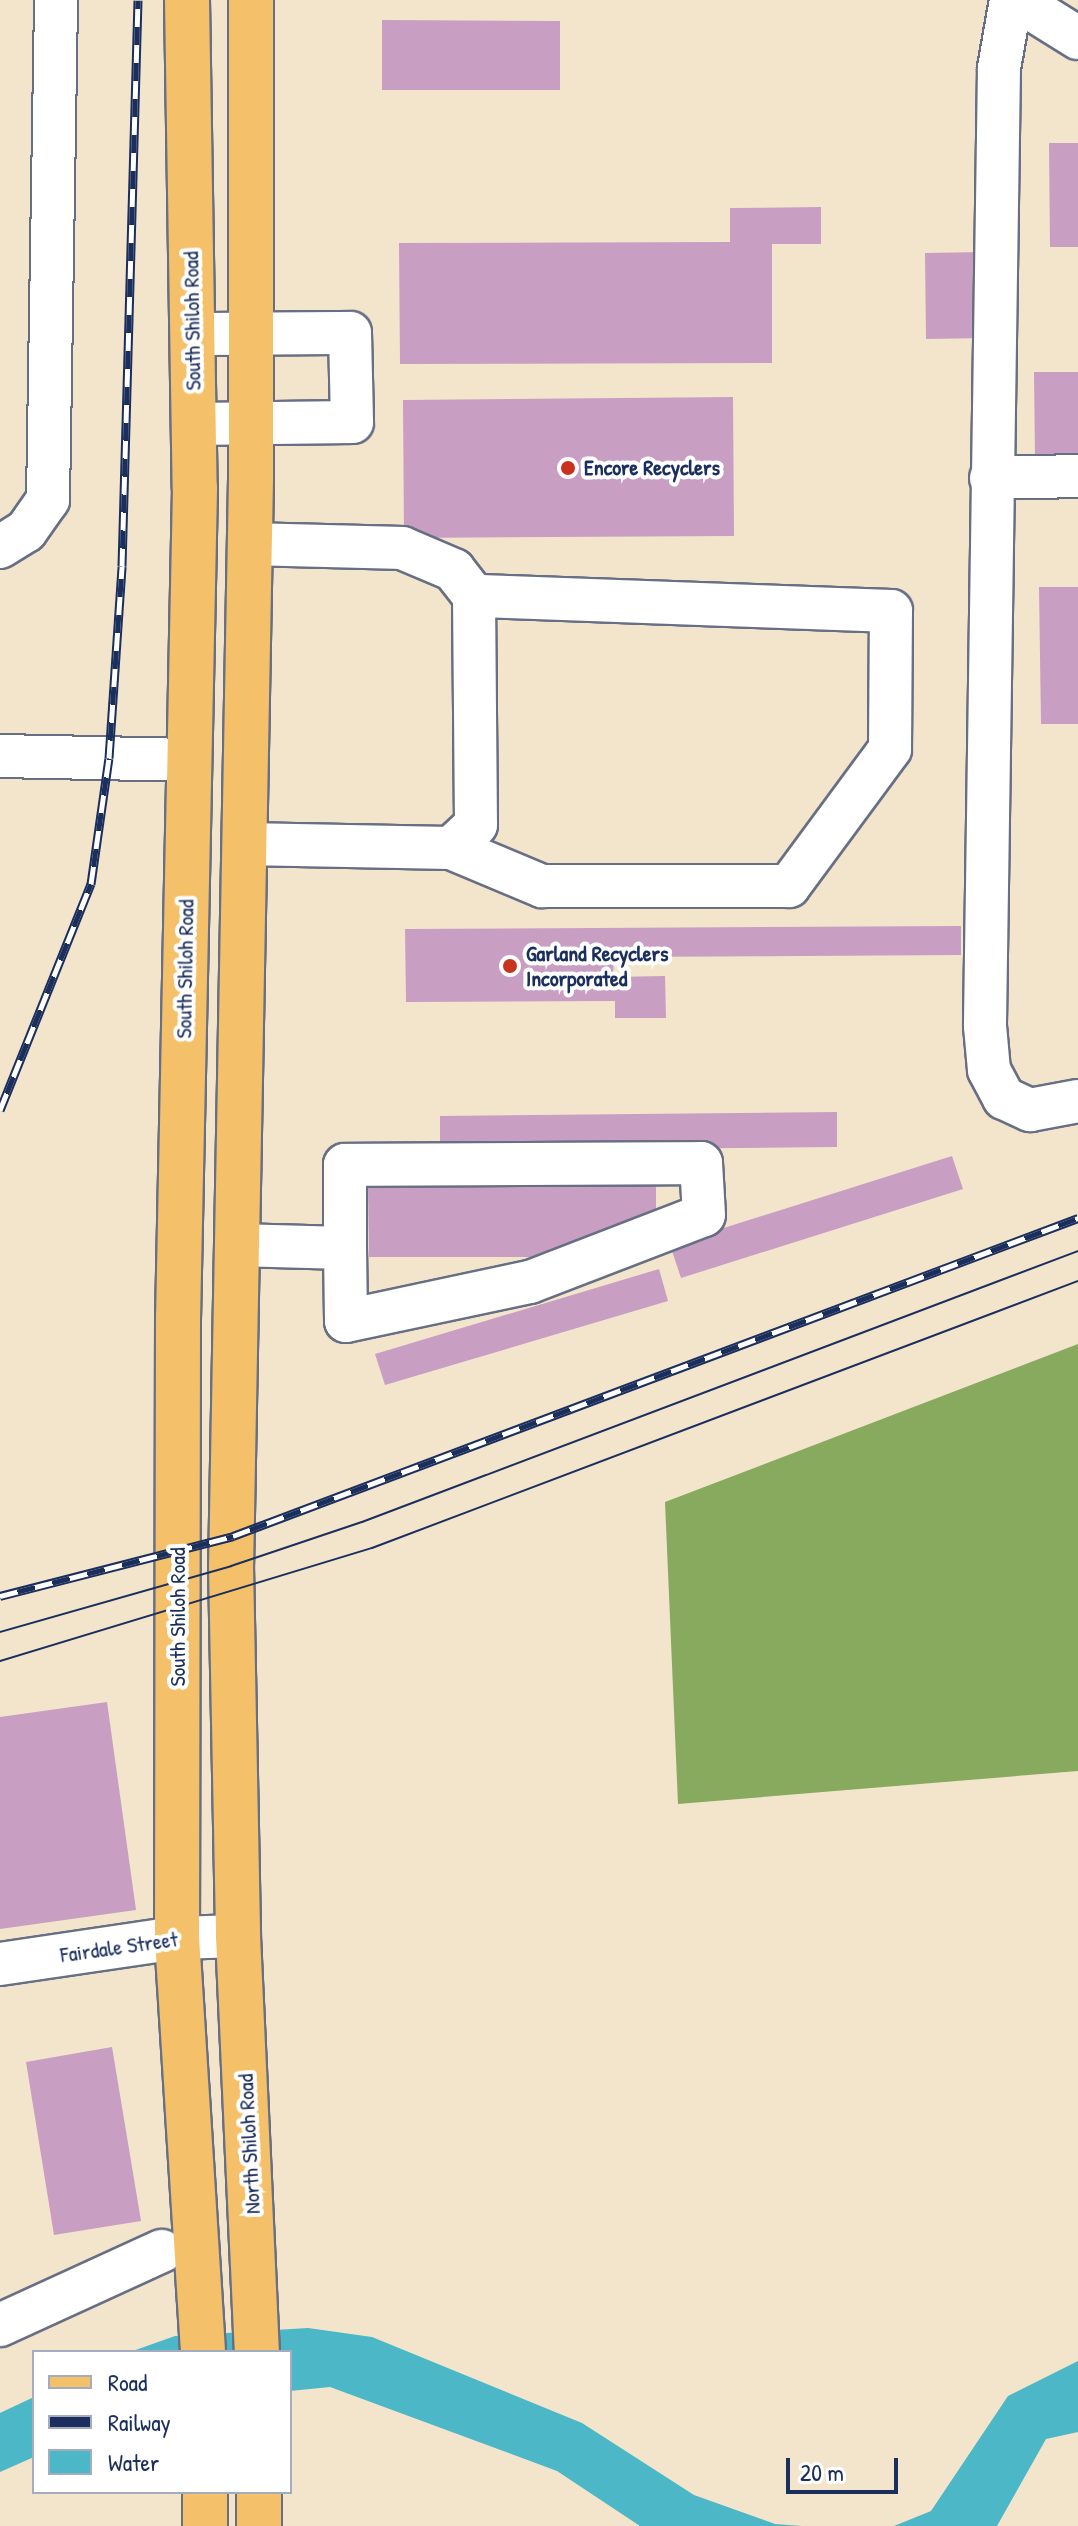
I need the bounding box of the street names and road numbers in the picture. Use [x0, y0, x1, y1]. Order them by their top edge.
street label: South Shiloh Road [178, 251, 206, 391]
street label: South Shiloh Road [171, 899, 199, 1039]
street label: South Shiloh Road [165, 1548, 191, 1686]
street label: Fairdale Street [59, 1926, 179, 1968]
street label: North Shiloh Road [232, 2073, 266, 2215]

